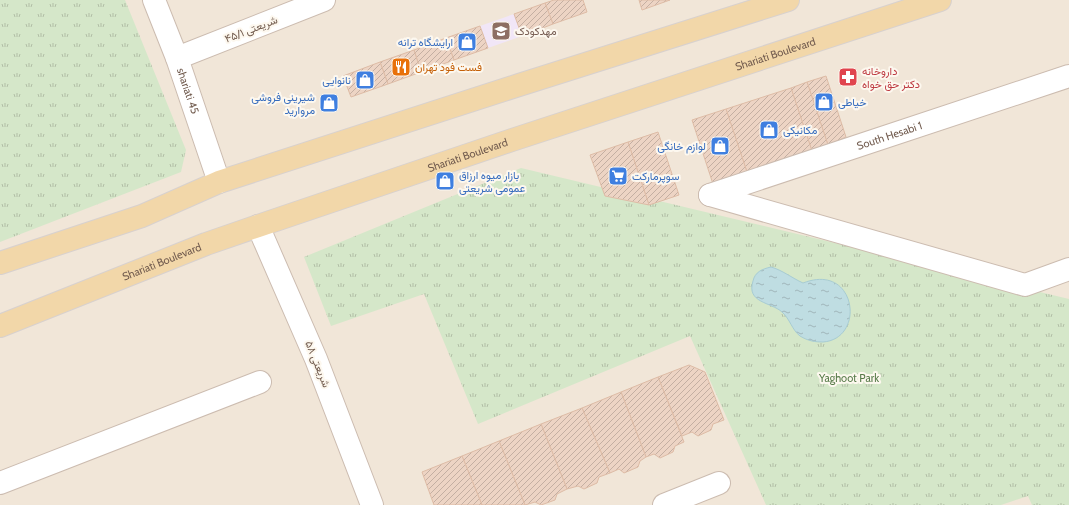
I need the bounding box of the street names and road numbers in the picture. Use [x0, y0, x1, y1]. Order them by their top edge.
street label: شریعتی ۴۵/۱ [222, 12, 280, 46]
street label: Shariati Boulevard [733, 34, 817, 74]
street label: shariati 45 [174, 66, 202, 116]
street label: South Hesabi 1 [855, 118, 924, 153]
street label: Shariati Boulevard [426, 135, 509, 175]
street label: Shariati Boulevard [120, 240, 203, 284]
street label: شریعتی ۵۸ [302, 339, 334, 390]

